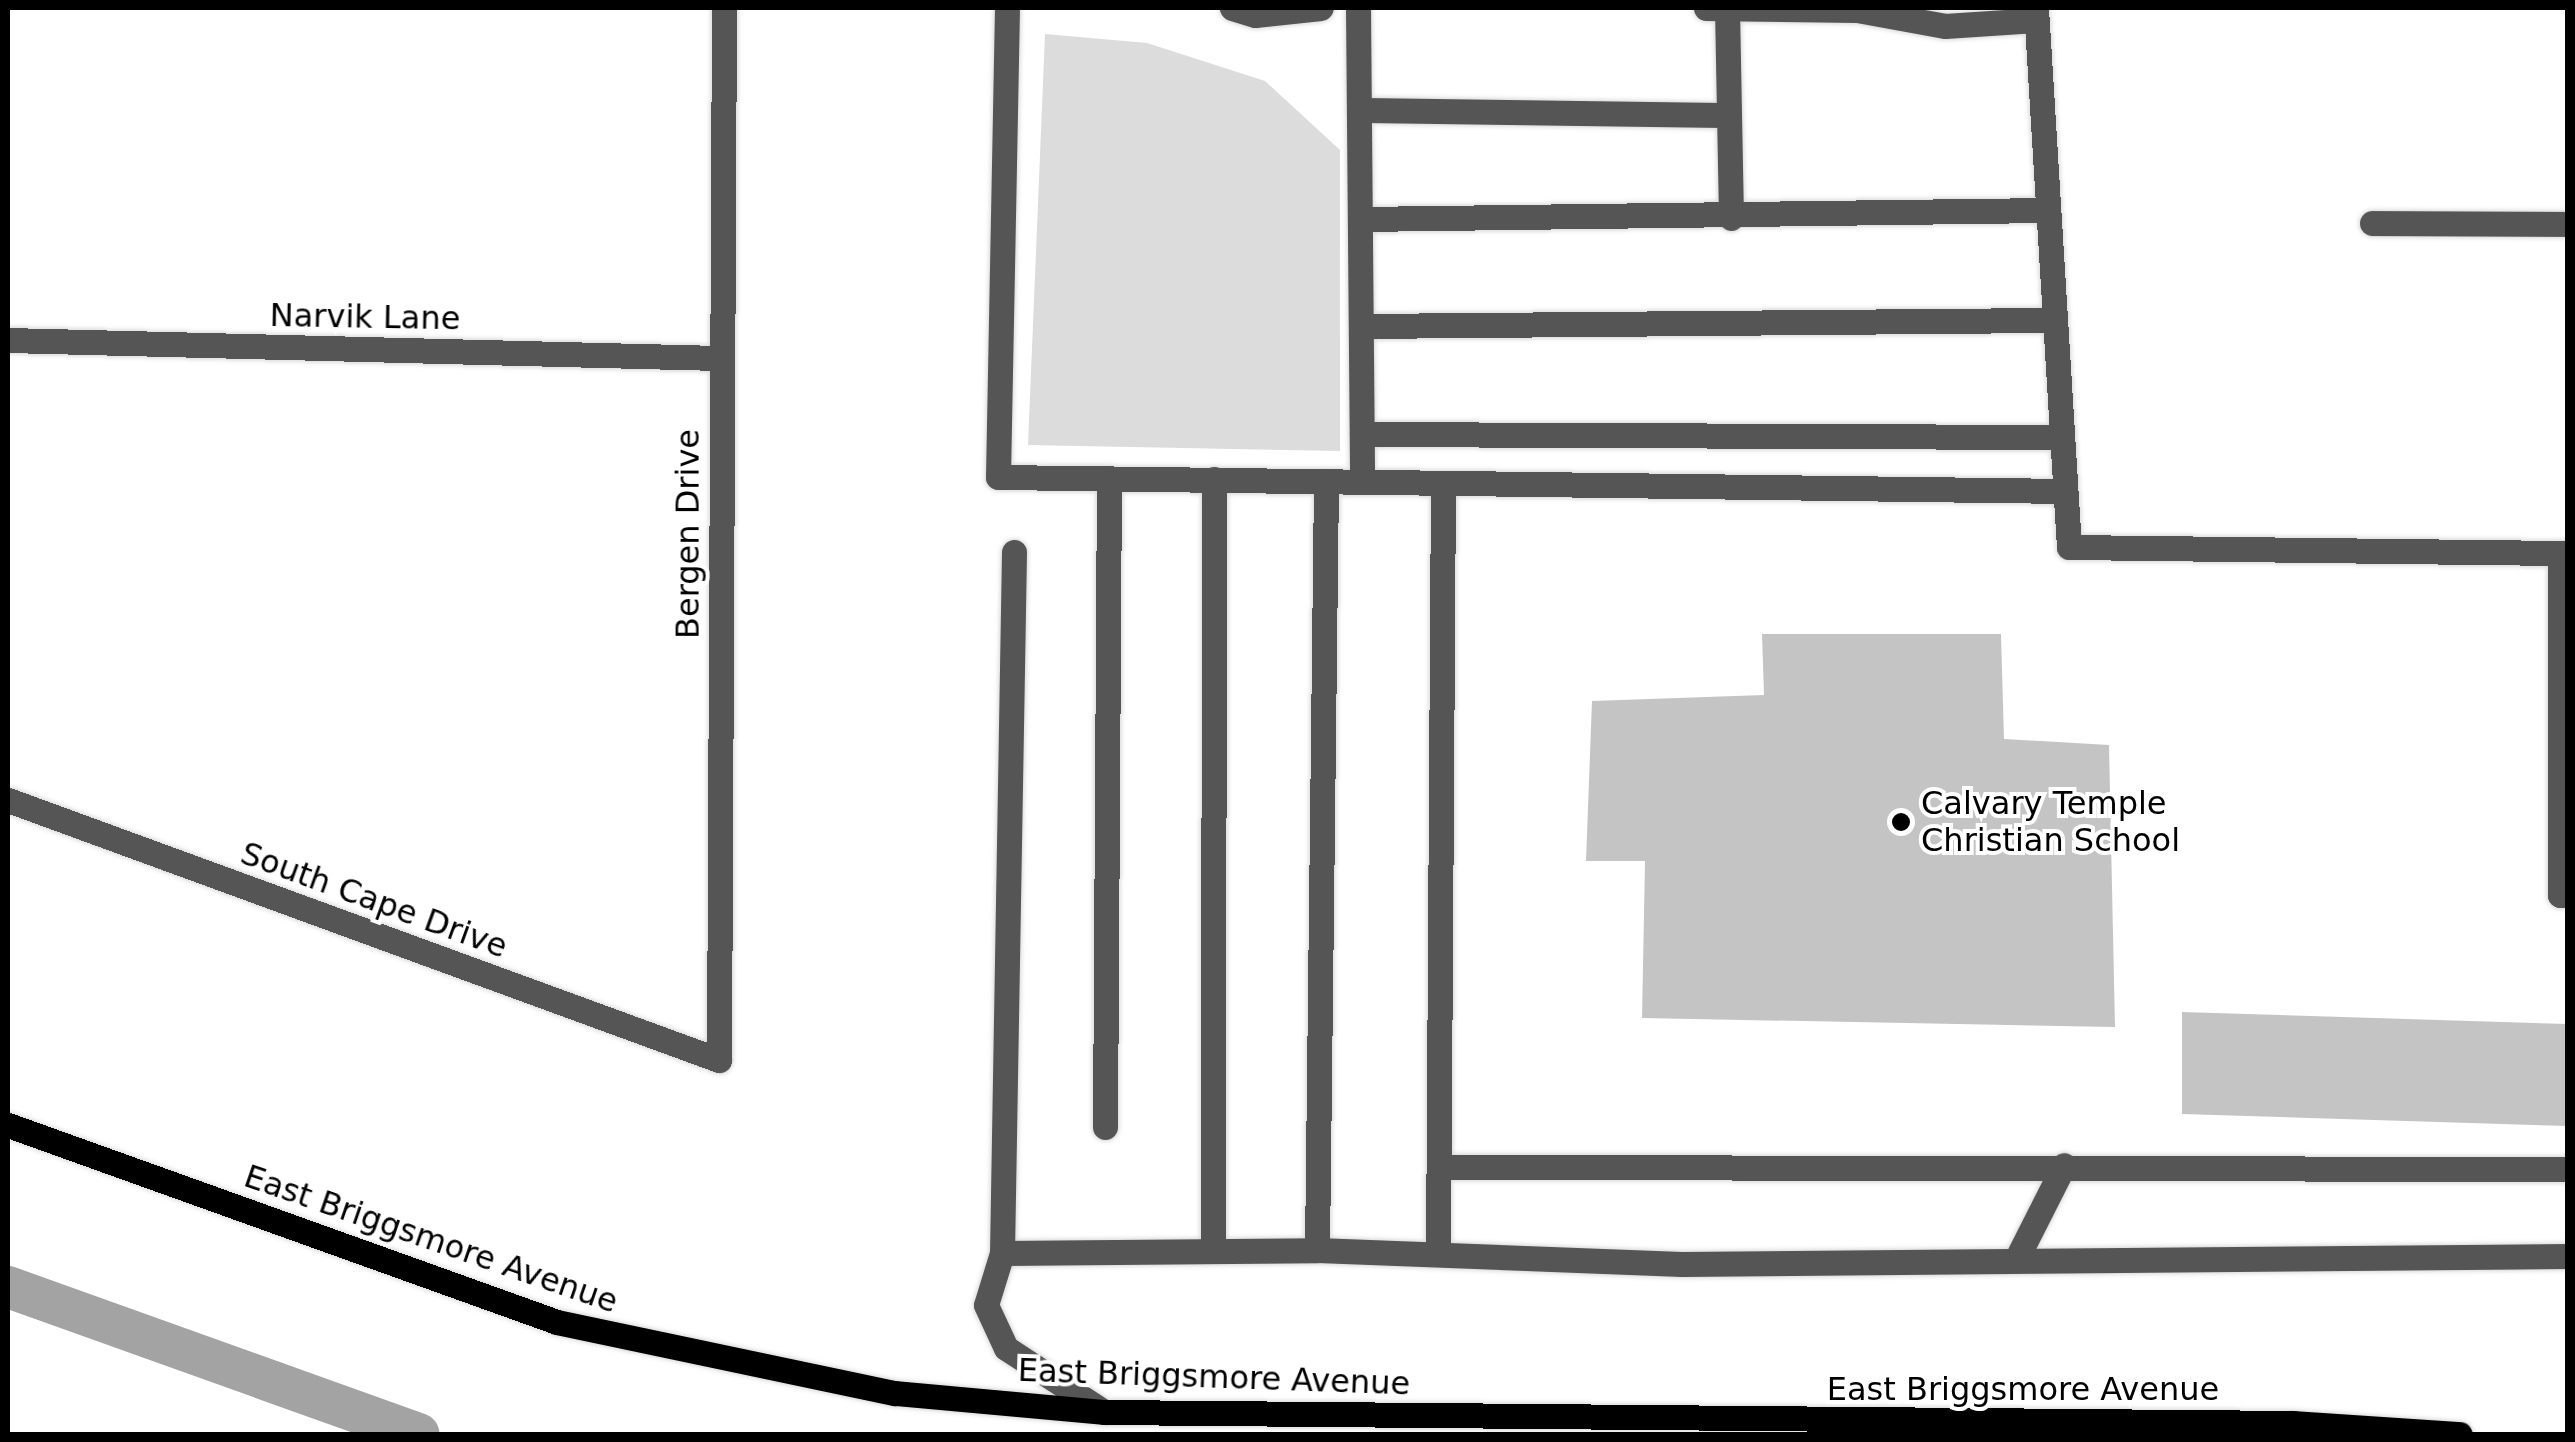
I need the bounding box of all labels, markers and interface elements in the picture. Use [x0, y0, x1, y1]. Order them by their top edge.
street label: Narvik Lane [269, 296, 461, 338]
street label: Bergen Drive [669, 429, 707, 639]
place label: Calvary Temple Christian School [1921, 785, 2180, 860]
marker: Calvary Temple Christian School [1890, 811, 1912, 833]
street label: South Cape Drive [236, 834, 512, 966]
street label: East Briggsmore Avenue [239, 1157, 623, 1321]
street label: East Briggsmore Avenue [1017, 1351, 1411, 1403]
street label: East Briggsmore Avenue [1827, 1370, 2219, 1408]

